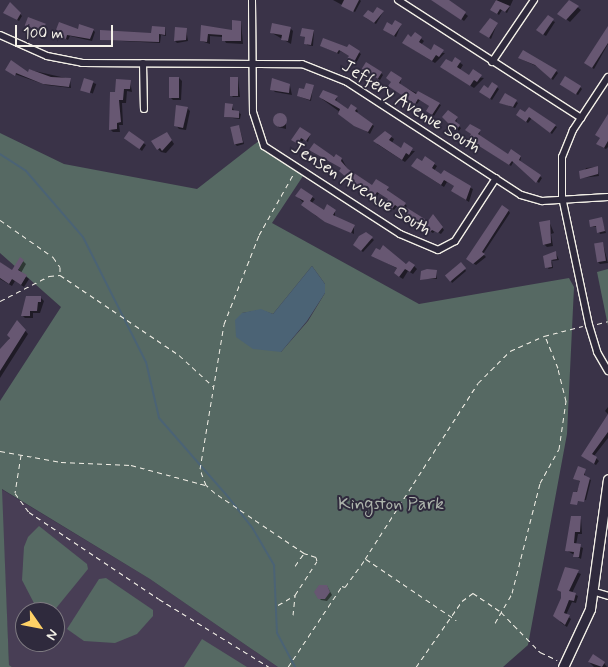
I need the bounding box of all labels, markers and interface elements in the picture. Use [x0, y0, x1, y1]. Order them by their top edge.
scale bar [18, 15, 115, 47]
text: 100 m [23, 24, 63, 44]
street label: Jeffery Avenue South [336, 54, 486, 160]
street label: Jensen Avenue South [288, 138, 434, 240]
park label: Kingston Park [339, 493, 443, 515]
north arrow [15, 602, 65, 652]
text: N [42, 626, 62, 643]

